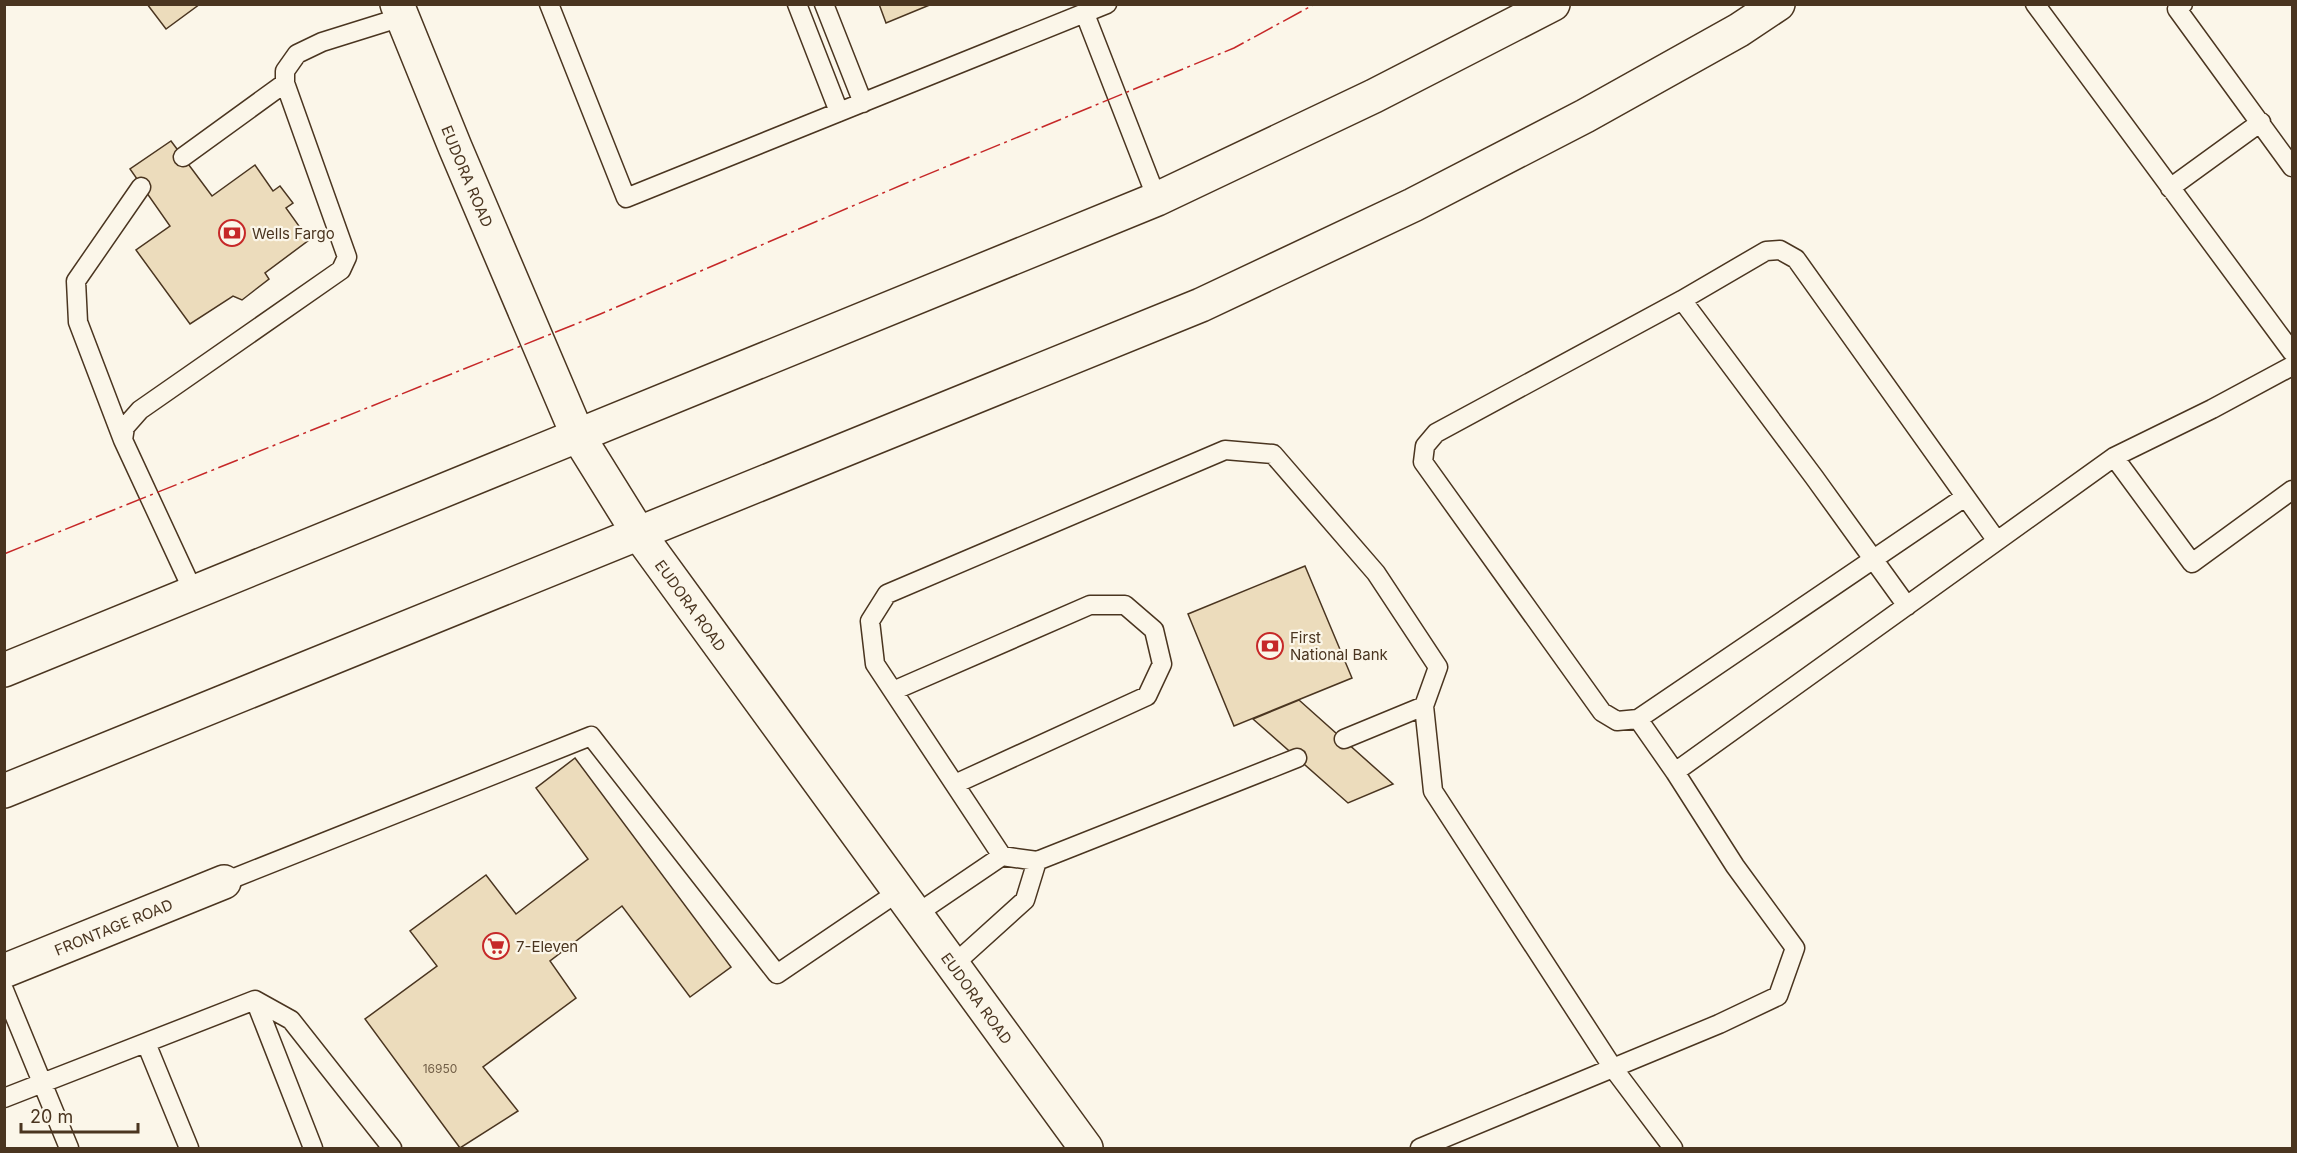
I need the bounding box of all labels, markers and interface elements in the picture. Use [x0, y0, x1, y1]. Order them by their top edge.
street label: EUDORA ROAD [438, 122, 497, 230]
bank icon: Wells Fargo [217, 218, 247, 248]
place label: Wells Fargo [252, 224, 335, 243]
street label: EUDORA ROAD [651, 556, 731, 655]
place label: First National Bank [1290, 628, 1388, 664]
bank icon: First National Bank [1255, 631, 1285, 661]
street label: FRONTAGE ROAD [51, 894, 175, 959]
supermarket icon: 7-Eleven [481, 931, 511, 961]
place label: 7-Eleven [516, 937, 578, 956]
street label: EUDORA ROAD [937, 949, 1017, 1048]
house number: 16950 [423, 1061, 457, 1076]
scale bar [21, 1096, 138, 1134]
text: 20 m [30, 1106, 73, 1127]

